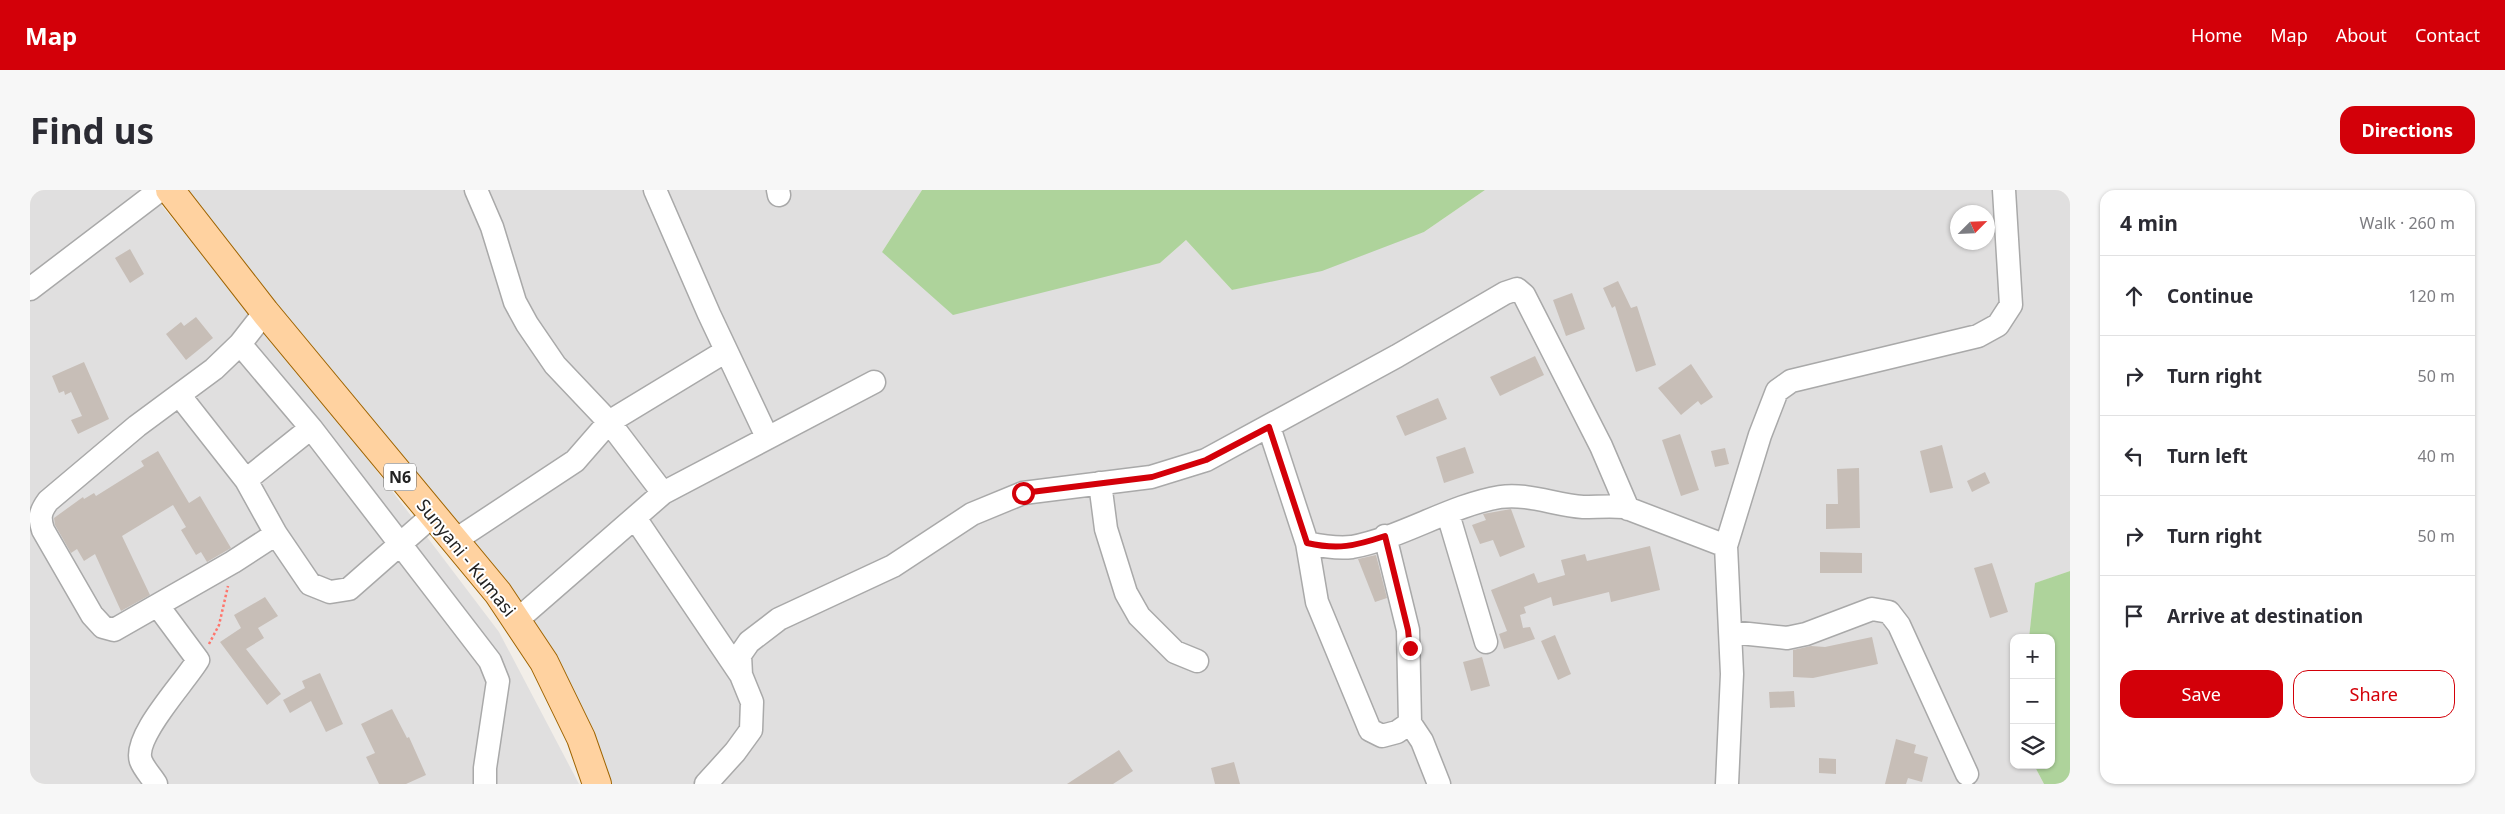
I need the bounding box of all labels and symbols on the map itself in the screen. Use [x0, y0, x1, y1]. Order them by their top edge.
north arrow [1950, 205, 1995, 250]
road number: N6 [384, 464, 416, 490]
route start [1012, 482, 1035, 505]
street label: Sunyani - Kumasi [412, 494, 522, 621]
route end [1399, 637, 1422, 660]

